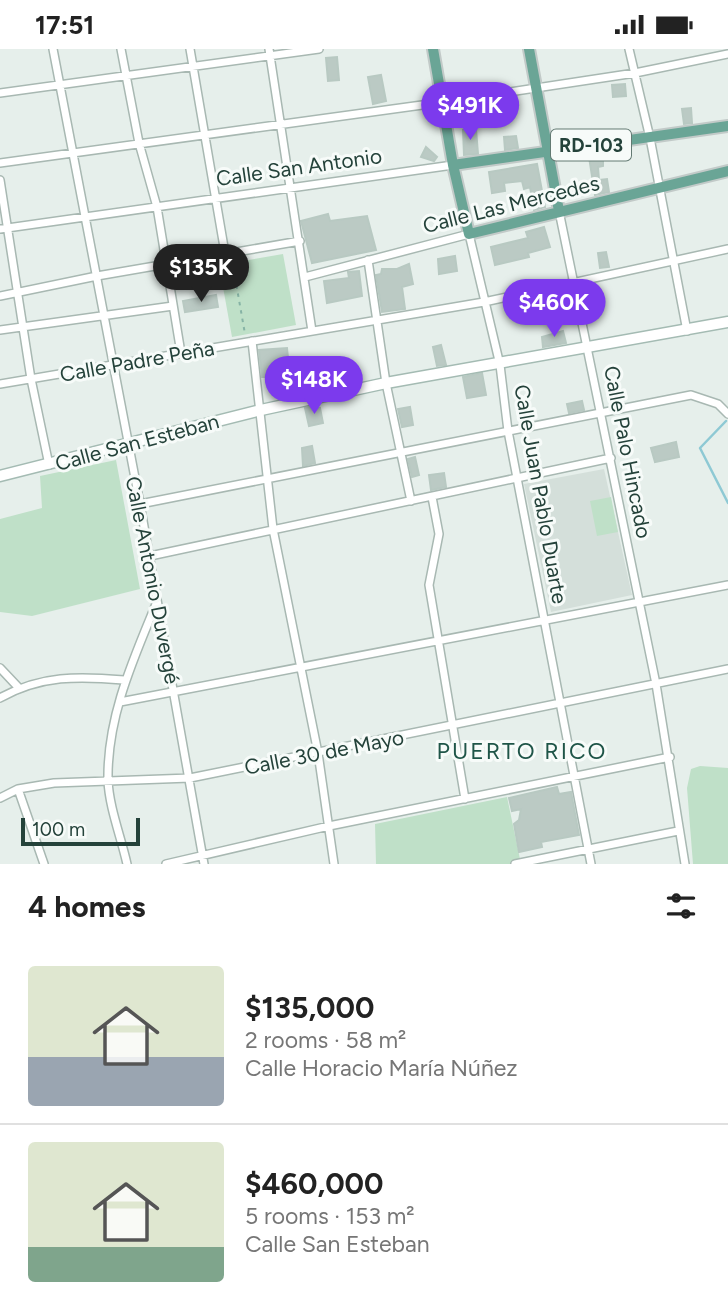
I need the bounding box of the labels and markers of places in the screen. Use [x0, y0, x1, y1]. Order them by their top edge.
pin: $491K [421, 83, 519, 142]
pin: $135K [152, 245, 250, 304]
pin: $460K [505, 279, 603, 339]
pin: $148K [265, 357, 363, 416]

